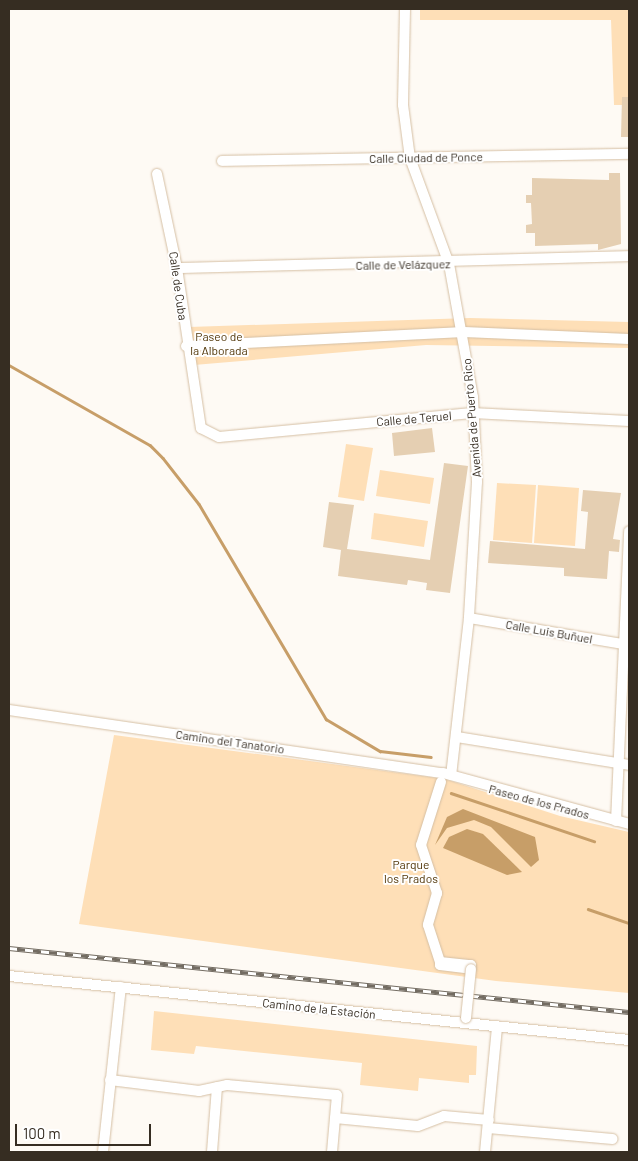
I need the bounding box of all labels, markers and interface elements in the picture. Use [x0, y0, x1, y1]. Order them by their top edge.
street label: Calle Ciudad de Ponce [369, 150, 483, 166]
street label: Calle de Cuba [166, 251, 190, 321]
street label: Calle de Velázquez [355, 257, 451, 273]
park label: Paseo de la Alborada [190, 330, 248, 358]
street label: Avenida de Puerto Rico [460, 358, 484, 478]
street label: Calle de Teruel [376, 409, 452, 429]
street label: Calle Luis Buñuel [504, 617, 594, 647]
street label: Camino del Tanatorio [175, 727, 285, 757]
street label: Paseo de los Prados [487, 782, 591, 822]
park label: Parque los Prados [384, 858, 438, 886]
street label: Camino de la Estación [262, 996, 376, 1022]
scale bar [18, 1114, 154, 1146]
text: 100 m [23, 1124, 61, 1142]

